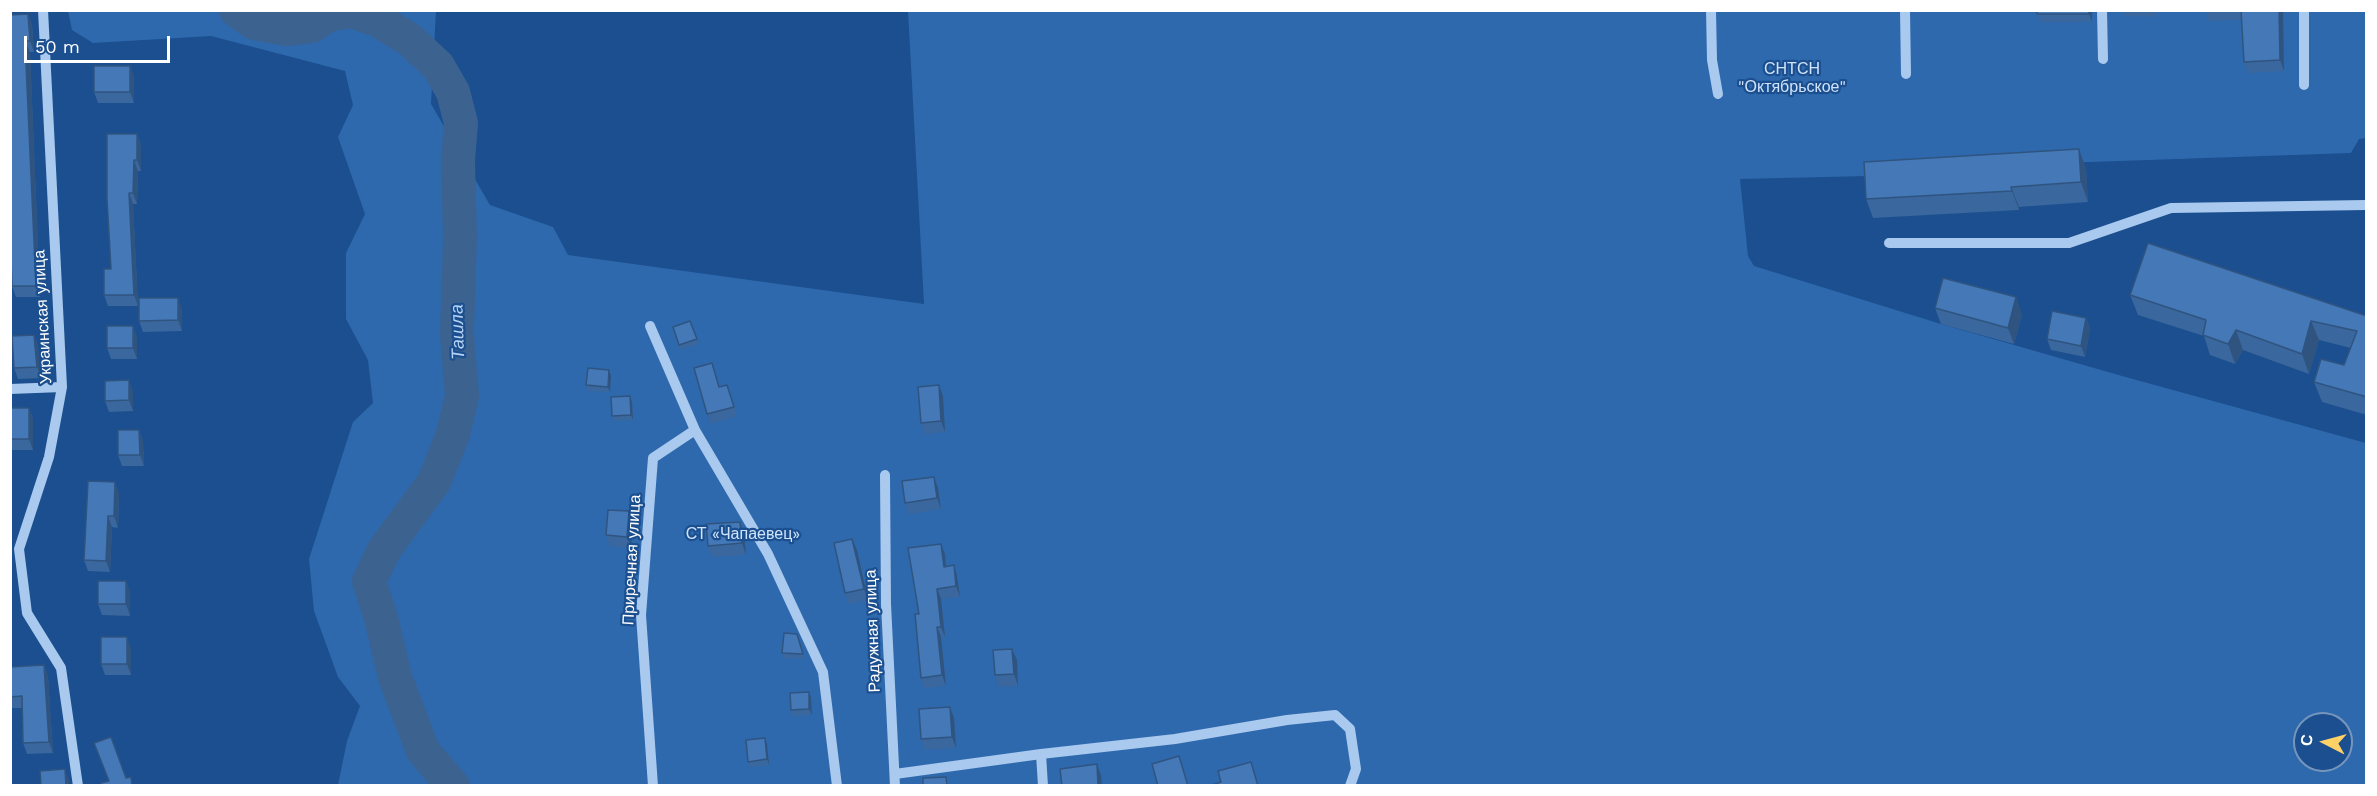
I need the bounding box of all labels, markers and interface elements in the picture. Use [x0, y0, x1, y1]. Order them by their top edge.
scale bar [27, 24, 172, 62]
text: 50 m [35, 36, 80, 57]
park label: СНТСН "Октябрьское" [1738, 59, 1846, 97]
street label: Украинская улица [30, 249, 56, 385]
water label: Ташла [446, 304, 470, 360]
street label: Приречная улица [619, 494, 645, 626]
park label: СТ «Чапаевец» [686, 524, 800, 544]
street label: Радужная улица [861, 569, 885, 693]
north arrow [2293, 712, 2353, 772]
text: С [2297, 734, 2317, 747]

